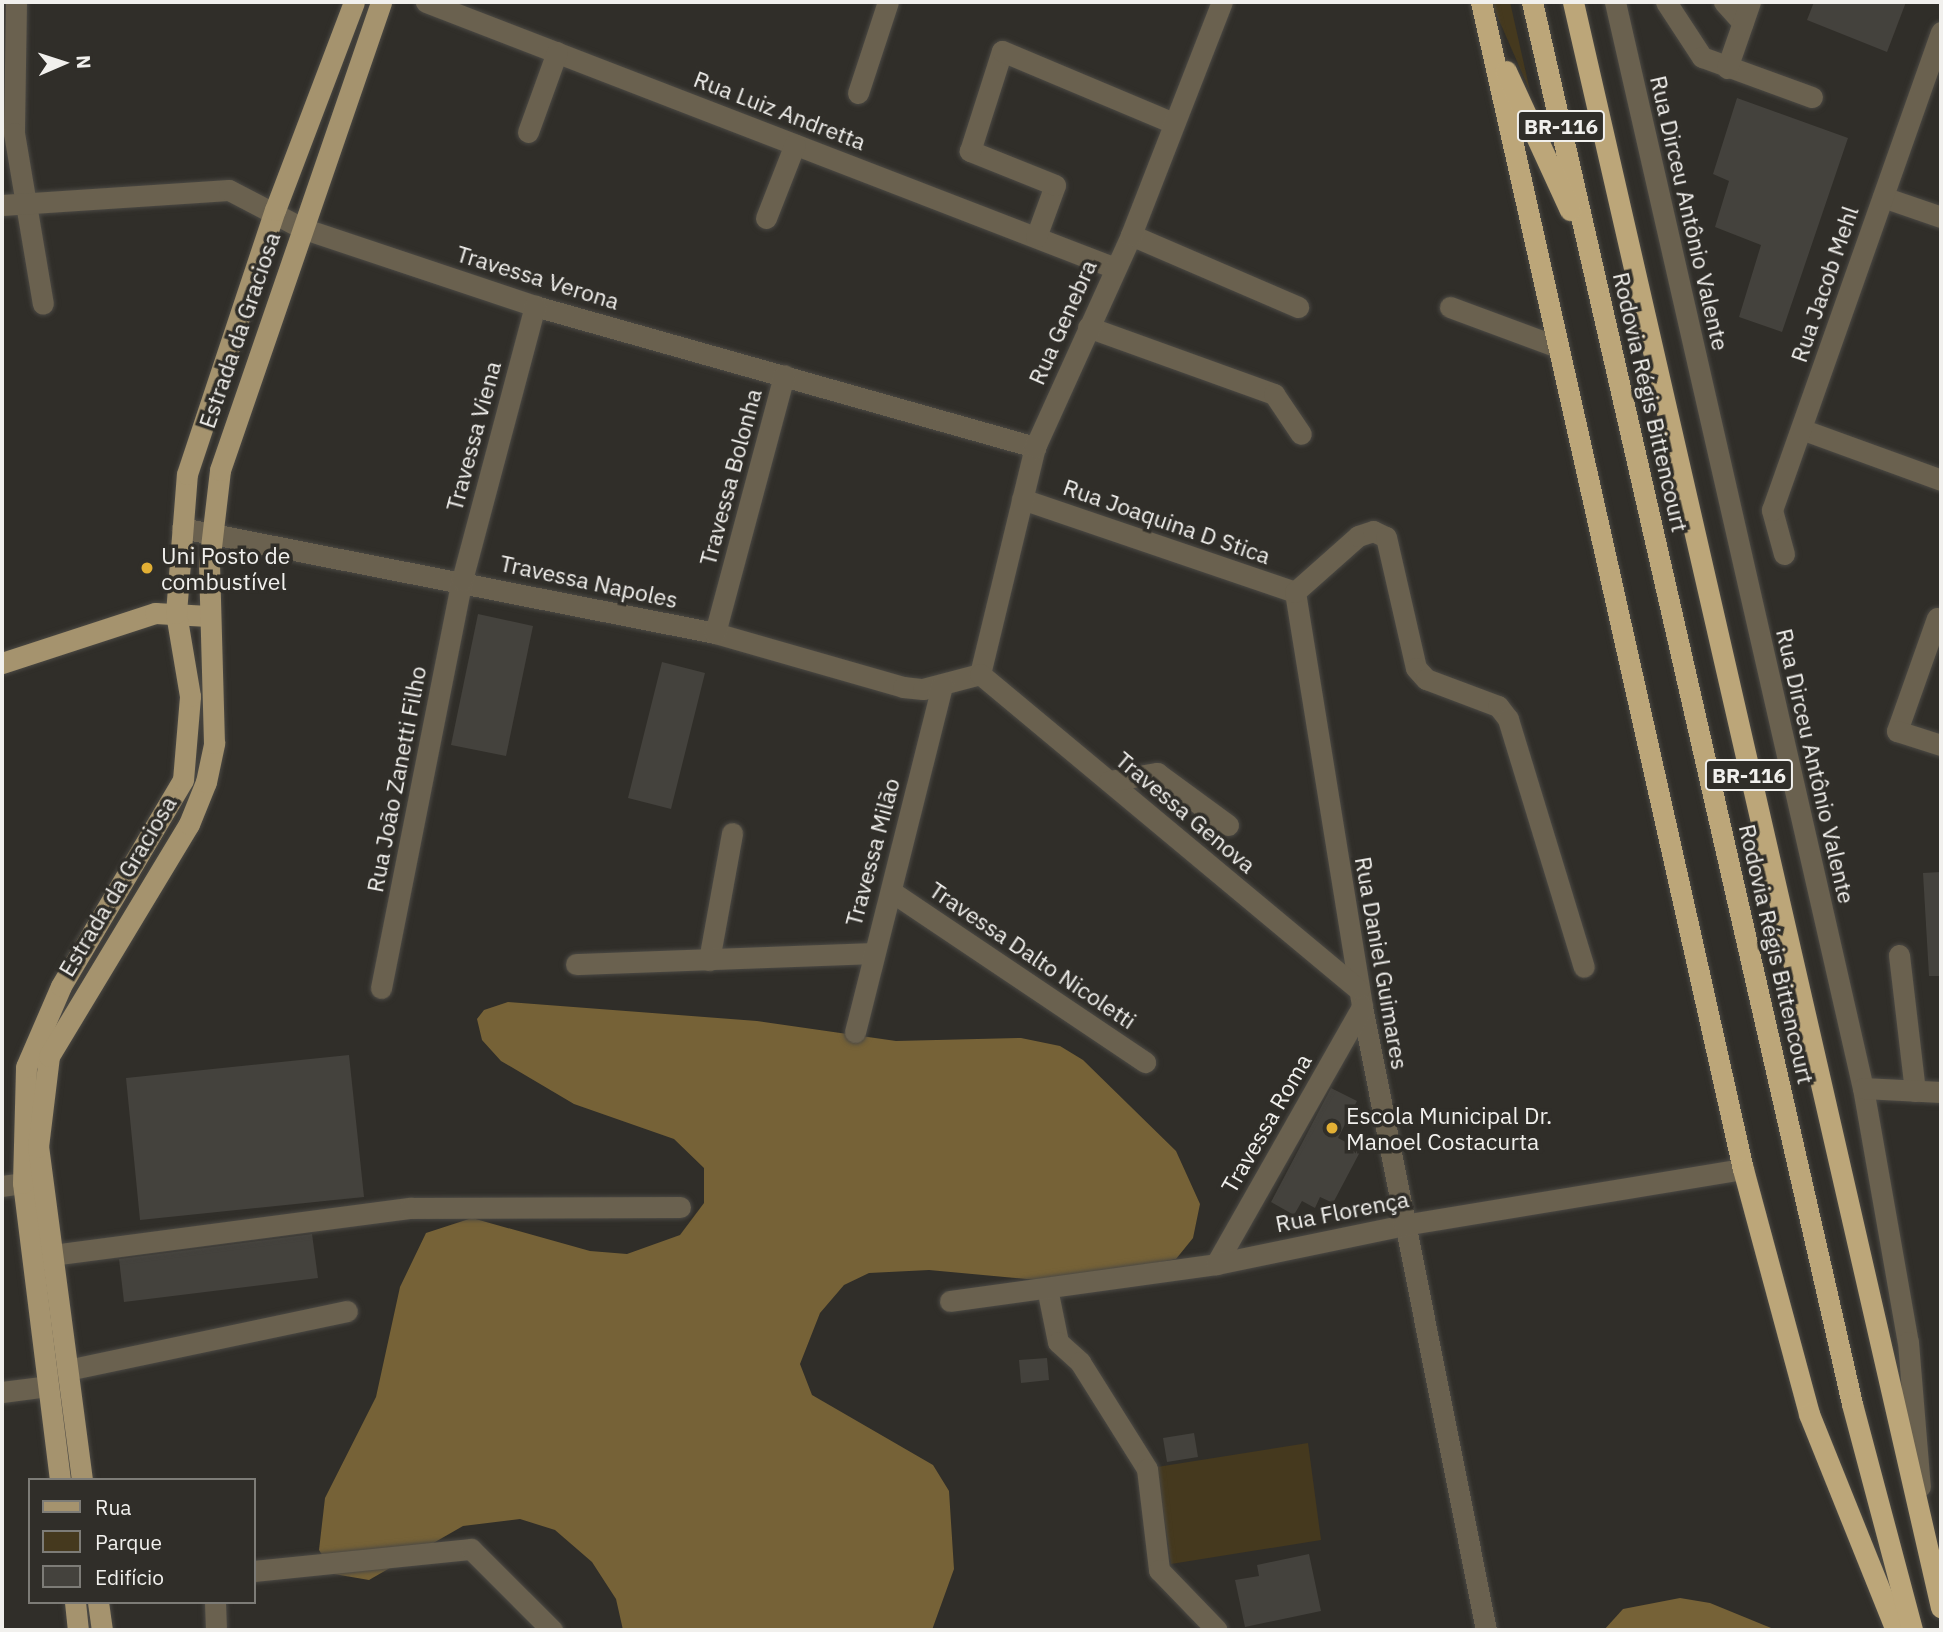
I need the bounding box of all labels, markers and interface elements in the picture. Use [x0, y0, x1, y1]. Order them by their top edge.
north arrow [28, 28, 98, 98]
text: N [72, 54, 96, 69]
street label: Rua Luiz Andretta [690, 65, 870, 155]
street label: Rua Dirceu Antônio Valente [1645, 73, 1735, 353]
road number: BR-116 [1516, 108, 1606, 144]
street label: Rua Jacob Mehl [1784, 202, 1864, 366]
street label: Estrada da Graciosa [192, 228, 286, 432]
street label: Travessa Verona [453, 239, 623, 315]
street label: Rua Genebra [1022, 255, 1102, 389]
street label: Rodovia Régis Bittencourt [1608, 269, 1694, 535]
street label: Travessa Viena [440, 358, 506, 514]
street label: Travessa Bolonha [693, 386, 767, 568]
street label: Rua Joaquina D Stica [1060, 473, 1274, 569]
place label: Uni Posto de combustível [161, 541, 290, 595]
street label: Travessa Napoles [498, 549, 680, 613]
marker: Uni Posto de combustível [139, 560, 155, 576]
street label: Rua Dirceu Antônio Valente [1771, 626, 1861, 906]
street label: Rua João Zanetti Filho [361, 664, 431, 894]
street label: Travessa Genova [1110, 745, 1262, 879]
road number: BR-116 [1704, 758, 1795, 792]
street label: Travessa Milão [839, 775, 905, 929]
street label: Estrada da Graciosa [52, 791, 182, 981]
street label: Rodovia Régis Bittencourt [1734, 821, 1820, 1087]
street label: Rua Daniel Guimares [1350, 854, 1414, 1072]
street label: Travessa Dalto Nicoletti [924, 876, 1142, 1034]
street label: Travessa Roma [1215, 1049, 1317, 1197]
place label: Escola Municipal Dr. Manoel Costacurta [1346, 1101, 1552, 1155]
marker: Escola Municipal Dr. Manoel Costacurta [1324, 1120, 1340, 1136]
street label: Rua Florença [1273, 1185, 1411, 1237]
legend [28, 1478, 256, 1604]
text: Rua [95, 1493, 132, 1521]
text: Parque [95, 1528, 162, 1556]
text: Edifício [95, 1563, 164, 1591]

